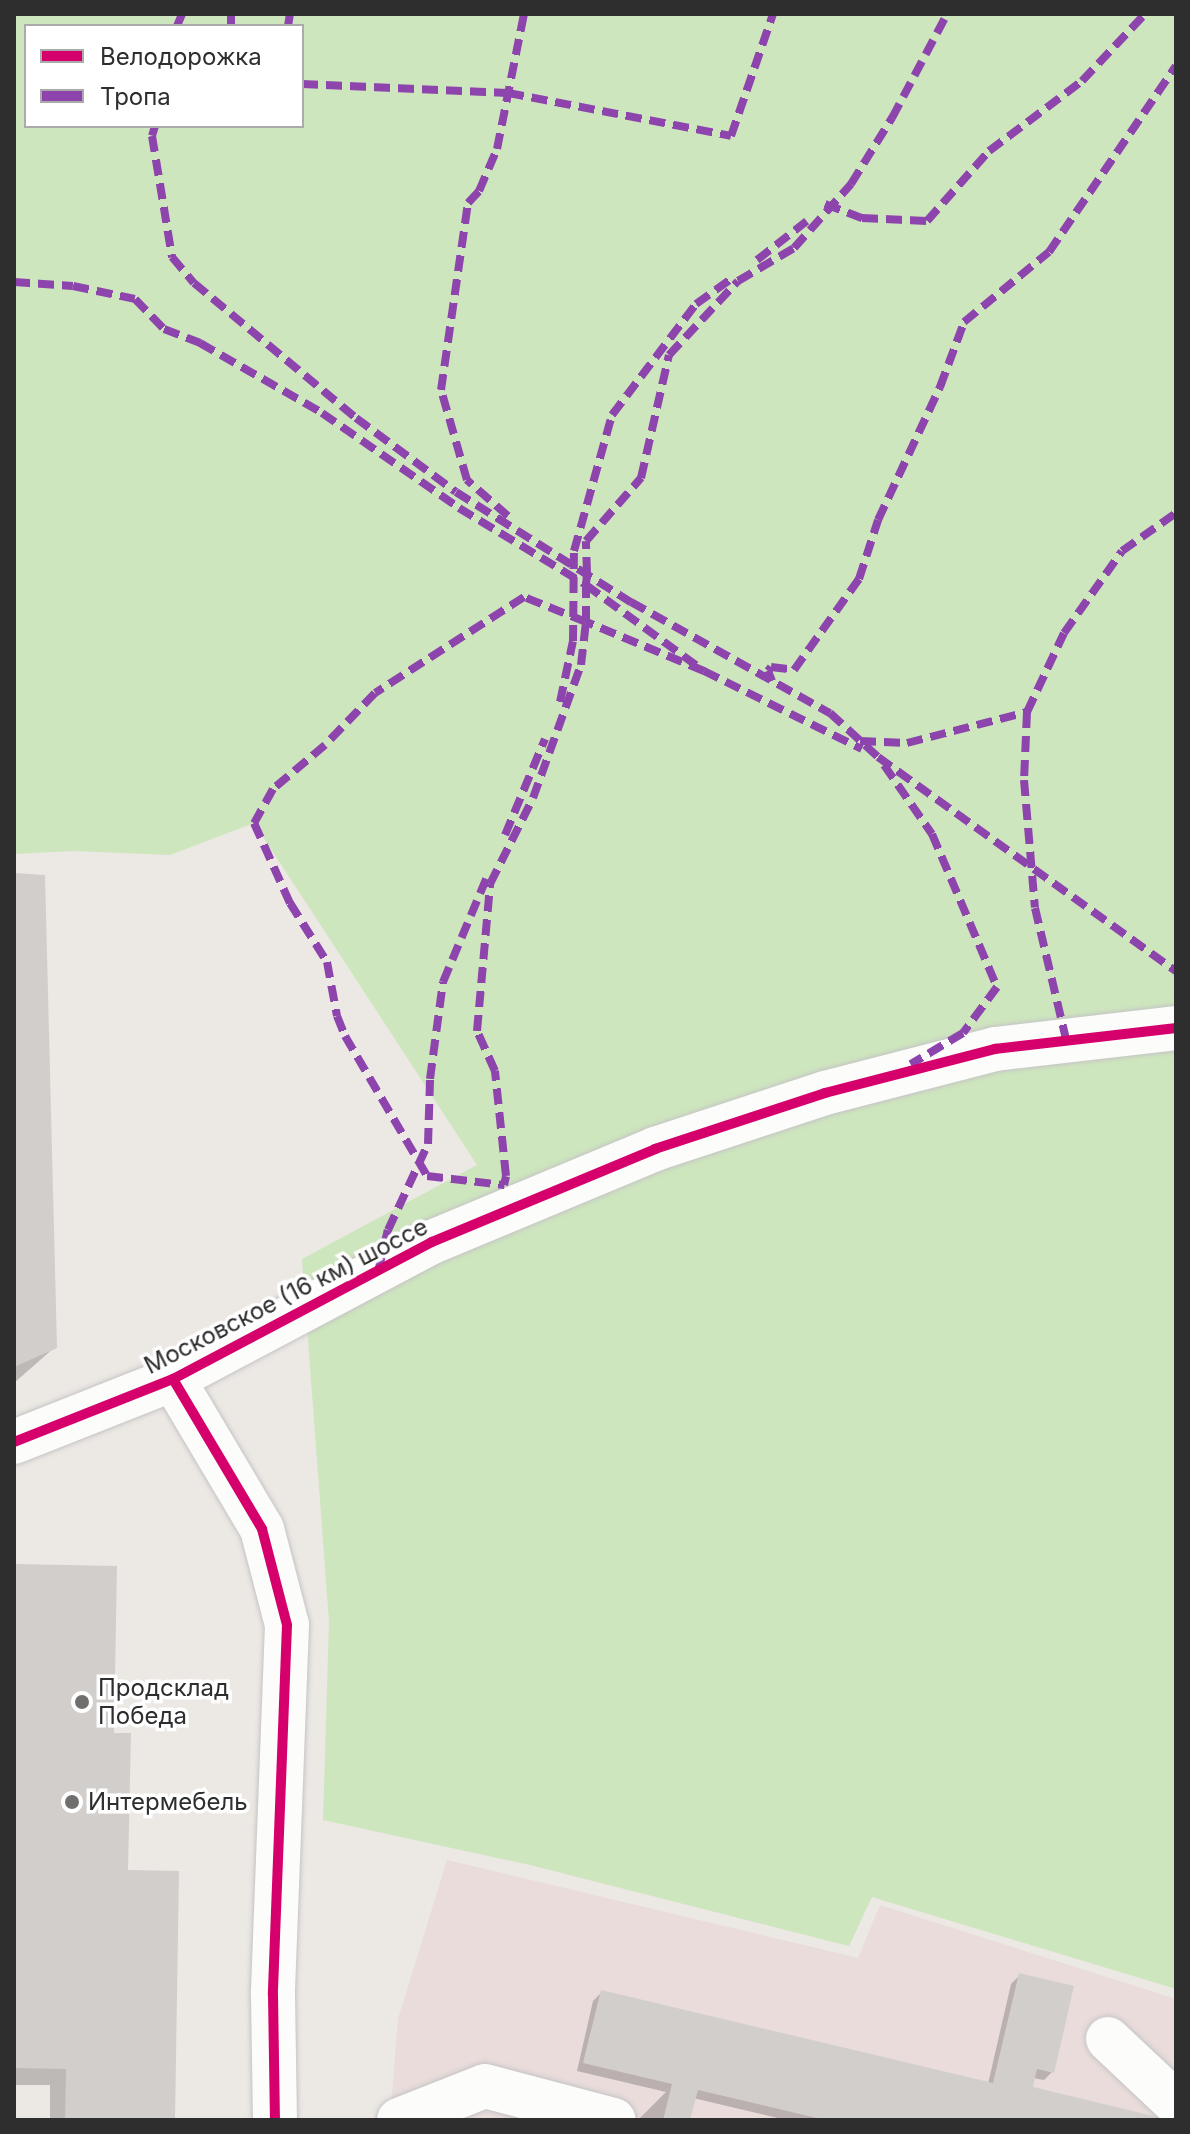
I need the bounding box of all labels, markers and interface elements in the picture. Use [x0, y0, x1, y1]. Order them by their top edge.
legend [24, 24, 304, 128]
text: Велодорожка [100, 42, 262, 71]
text: Тропа [100, 82, 171, 111]
street label: Московское (16 км) шоссе [139, 1212, 433, 1380]
place label: Продсклад Победа [98, 1674, 229, 1730]
marker: Продсклад Победа [73, 1693, 91, 1711]
place label: Интермебель [88, 1788, 248, 1816]
marker: Интермебель [63, 1793, 81, 1811]

